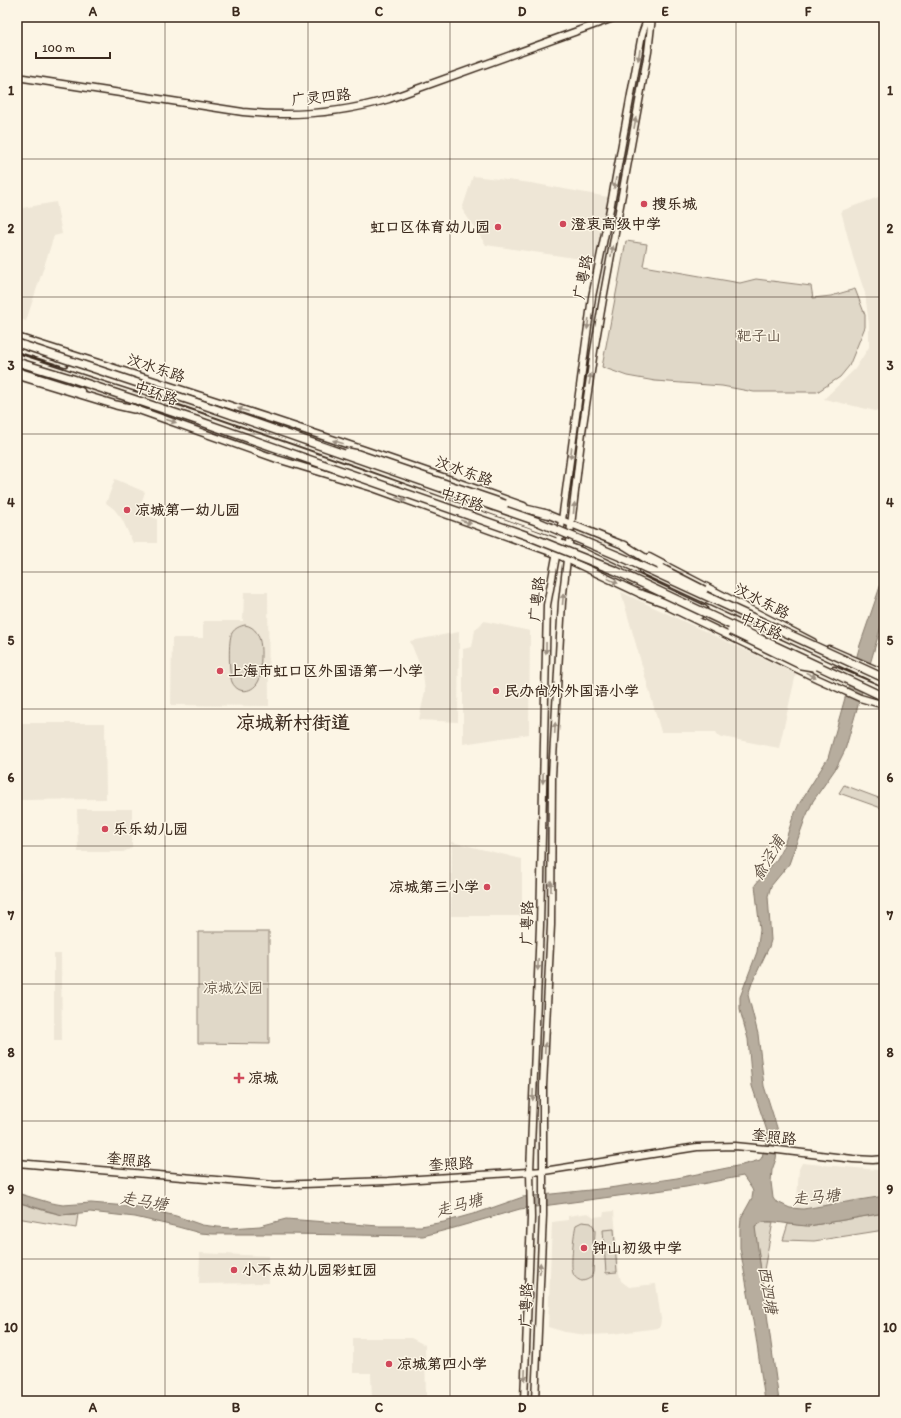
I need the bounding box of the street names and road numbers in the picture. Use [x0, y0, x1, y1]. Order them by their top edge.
street label: 广灵四路 [290, 85, 352, 109]
street label: 广粤路 [570, 253, 596, 301]
street label: 汶水东路 [125, 350, 187, 386]
street label: 中环路 [132, 377, 180, 409]
street label: 汶水东路 [433, 452, 495, 490]
street label: 中环路 [438, 483, 486, 515]
street label: 广粤路 [526, 576, 548, 622]
street label: 汶水东路 [731, 579, 793, 623]
street label: 中环路 [737, 608, 785, 644]
street label: 广粤路 [518, 900, 536, 946]
street label: 奎照路 [751, 1126, 797, 1148]
street label: 奎照路 [106, 1149, 152, 1171]
street label: 奎照路 [428, 1154, 474, 1174]
street label: 广粤路 [516, 1282, 536, 1328]

